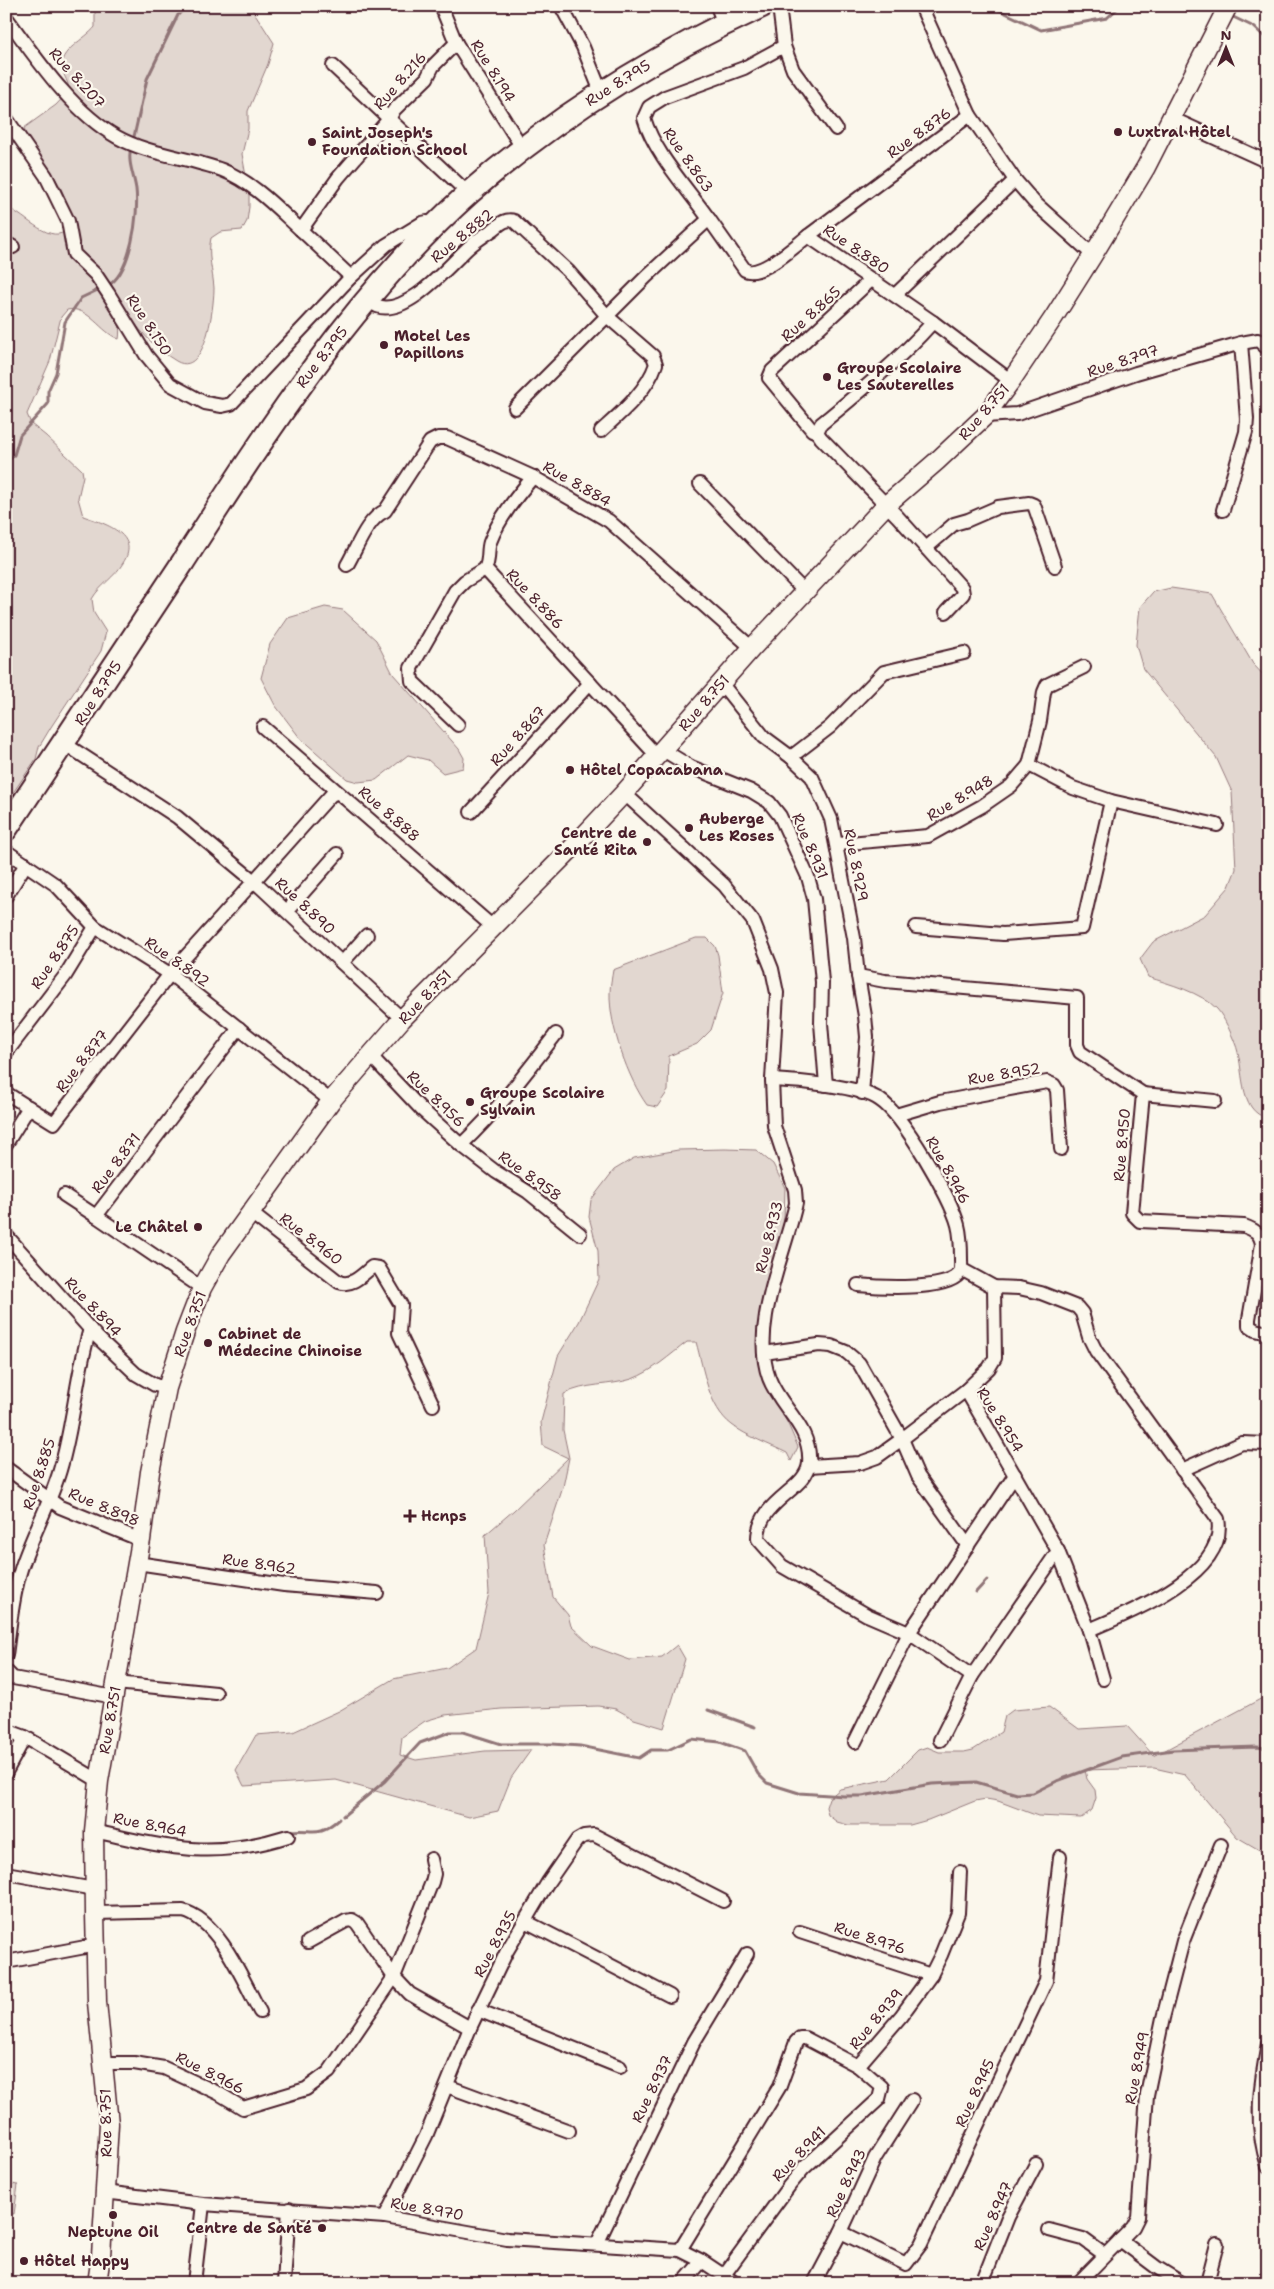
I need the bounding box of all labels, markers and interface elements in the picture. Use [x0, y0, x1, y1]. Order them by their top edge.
north arrow [1202, 22, 1252, 72]
text: N [1220, 26, 1232, 44]
street label: Rue 8.194 [466, 36, 520, 106]
street label: Rue 8.207 [44, 43, 110, 113]
street label: Rue 8.216 [369, 48, 431, 114]
street label: Rue 8.795 [582, 55, 654, 111]
street label: Rue 8.876 [883, 103, 955, 163]
place label: Luxtral Hôtel [1128, 122, 1231, 142]
place label: Saint Joseph's Foundation School [322, 123, 468, 160]
street label: Rue 8.863 [658, 124, 718, 196]
marker: Luxtral Hôtel [1112, 126, 1124, 138]
marker: Saint Joseph's Foundation School [306, 136, 318, 148]
street label: Rue 8.882 [427, 205, 497, 267]
street label: Rue 8.880 [819, 220, 893, 278]
street label: Rue 8.865 [777, 282, 845, 346]
street label: Rue 8.150 [122, 290, 176, 360]
street label: Rue 8.795 [292, 322, 352, 392]
place label: Motel Les Papillons [394, 326, 471, 363]
marker: Motel Les Papillons [378, 339, 390, 351]
street label: Rue 8.797 [1085, 340, 1161, 382]
place label: Groupe Scolaire Les Sauterelles [837, 358, 962, 395]
marker: Groupe Scolaire Les Sauterelles [821, 371, 833, 383]
street label: Rue 8.751 [954, 380, 1014, 444]
street label: Rue 8.884 [539, 456, 615, 512]
street label: Rue 8.886 [502, 565, 568, 633]
street label: Rue 8.795 [70, 657, 126, 729]
street label: Rue 8.751 [674, 671, 734, 735]
street label: Rue 8.867 [486, 702, 550, 770]
place label: Hôtel Copacabana [580, 760, 724, 780]
marker: Hôtel Copacabana [564, 764, 576, 776]
street label: Rue 8.948 [923, 770, 997, 826]
street label: Rue 8.888 [354, 782, 424, 846]
place label: Auberge Les Roses [699, 809, 774, 846]
street label: Rue 8.931 [787, 810, 833, 882]
marker: Auberge Les Roses [683, 822, 695, 834]
place label: Centre de Santé Rita [554, 823, 638, 860]
street label: Rue 8.929 [839, 827, 873, 903]
marker: Centre de Santé Rita [641, 836, 653, 848]
street label: Rue 8.890 [271, 873, 339, 939]
street label: Rue 8.875 [26, 921, 84, 993]
street label: Rue 8.892 [141, 932, 213, 992]
street label: Rue 8.751 [394, 965, 456, 1029]
street label: Rue 8.877 [51, 1025, 113, 1097]
street label: Rue 8.952 [966, 1058, 1042, 1090]
street label: Rue 8.956 [403, 1066, 469, 1132]
place label: Groupe Scolaire Sylvain [480, 1083, 605, 1120]
marker: Groupe Scolaire Sylvain [464, 1096, 476, 1108]
street label: Rue 8.950 [1109, 1107, 1135, 1183]
street label: Rue 8.871 [87, 1129, 145, 1197]
street label: Rue 8.946 [921, 1133, 975, 1207]
street label: Rue 8.958 [494, 1146, 566, 1206]
street label: Rue 8.933 [750, 1199, 788, 1275]
street label: Rue 8.960 [275, 1208, 347, 1270]
place label: Le Châtel [115, 1217, 188, 1237]
marker: Le Châtel [192, 1221, 204, 1233]
street label: Rue 8.894 [60, 1273, 126, 1341]
street label: Rue 8.751 [169, 1288, 211, 1360]
place label: Cabinet de Médecine Chinoise [218, 1324, 362, 1361]
marker: Cabinet de Médecine Chinoise [202, 1337, 214, 1349]
street label: Rue 8.954 [972, 1384, 1028, 1456]
street label: Rue 8.885 [18, 1436, 60, 1512]
street label: Rue 8.898 [65, 1483, 143, 1531]
place label: Hcnps [421, 1506, 467, 1526]
marker: Hcnps [403, 1509, 417, 1523]
street label: Rue 8.962 [221, 1549, 297, 1579]
street label: Rue 8.751 [94, 1684, 126, 1756]
street label: Rue 8.964 [112, 1808, 188, 1842]
street label: Rue 8.935 [469, 1907, 521, 1981]
street label: Rue 8.976 [832, 1917, 908, 1959]
street label: Rue 8.939 [845, 1984, 907, 2054]
street label: Rue 8.949 [1120, 2030, 1154, 2106]
street label: Rue 8.966 [172, 2047, 248, 2099]
street label: Rue 8.937 [627, 2052, 677, 2126]
street label: Rue 8.945 [951, 2056, 999, 2130]
street label: Rue 8.751 [95, 2089, 117, 2157]
street label: Rue 8.941 [768, 2122, 830, 2186]
street label: Rue 8.943 [821, 2145, 871, 2221]
street label: Rue 8.947 [969, 2178, 1017, 2254]
street label: Rue 8.970 [389, 2193, 465, 2225]
marker: Neptune Oil [107, 2209, 119, 2221]
place label: Centre de Santé [186, 2218, 312, 2238]
place label: Neptune Oil [67, 2222, 159, 2242]
marker: Centre de Santé [316, 2222, 328, 2234]
place label: Hôtel Happy [34, 2251, 129, 2271]
marker: Hôtel Happy [18, 2255, 30, 2267]

